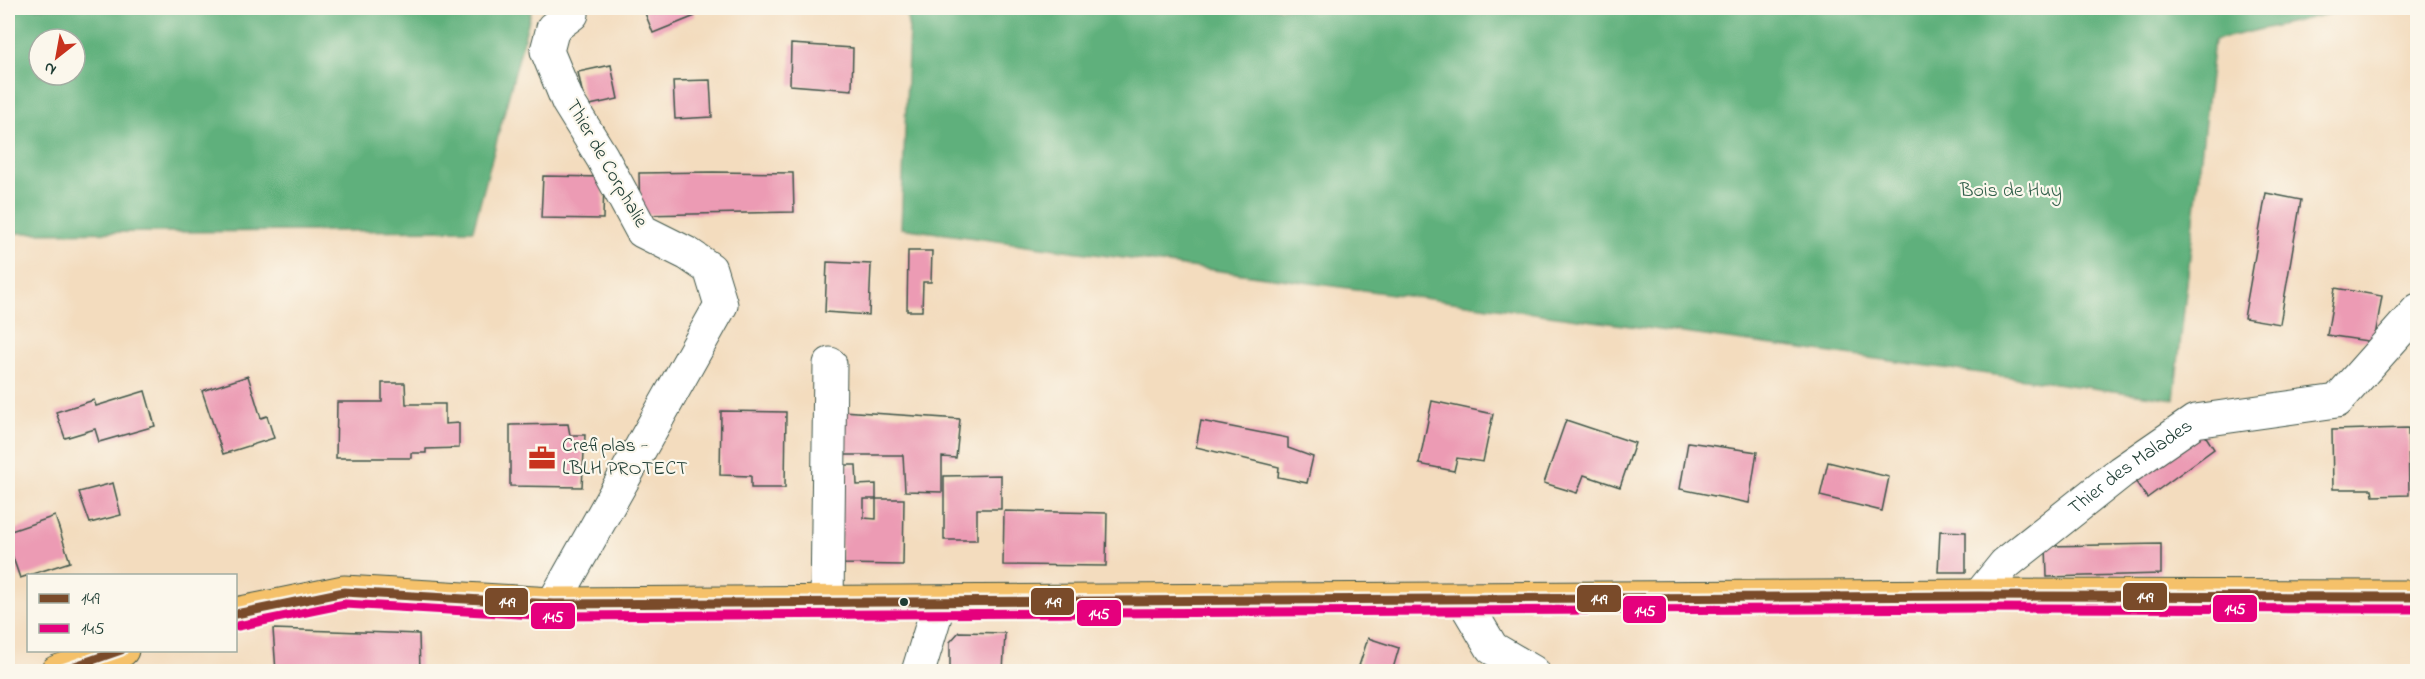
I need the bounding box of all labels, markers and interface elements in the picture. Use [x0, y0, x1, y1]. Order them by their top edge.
north arrow [27, 27, 87, 87]
text: N [39, 55, 61, 81]
street label: Thier de Corphalie [557, 94, 655, 234]
park label: Bois de Huy [1959, 177, 2062, 206]
street label: Thier des Malades [2063, 412, 2199, 523]
place label: Crefiplas - LBLH PROTECT [562, 432, 688, 484]
office icon: Crefiplas - LBLH PROTECT [527, 443, 557, 473]
legend [27, 574, 237, 652]
line badge: 149 [2122, 582, 2168, 611]
line badge: 149 [1576, 584, 1622, 613]
text: 149 [2137, 586, 2153, 610]
text: 149 [81, 587, 100, 613]
line badge: 149 [484, 587, 529, 616]
line badge: 149 [1030, 587, 1075, 616]
text: 149 [1591, 588, 1607, 612]
text: 149 [499, 591, 515, 615]
text: 149 [1045, 591, 1061, 615]
line badge: 145 [2212, 594, 2258, 623]
line badge: 145 [1622, 595, 1667, 624]
unlabelled marker [898, 596, 910, 608]
text: 145 [2225, 598, 2246, 622]
line badge: 145 [1076, 599, 1122, 627]
text: 145 [1635, 600, 1656, 624]
line badge: 145 [530, 602, 576, 630]
text: 145 [1089, 603, 1110, 627]
text: 145 [543, 606, 564, 630]
text: 145 [81, 617, 104, 643]

